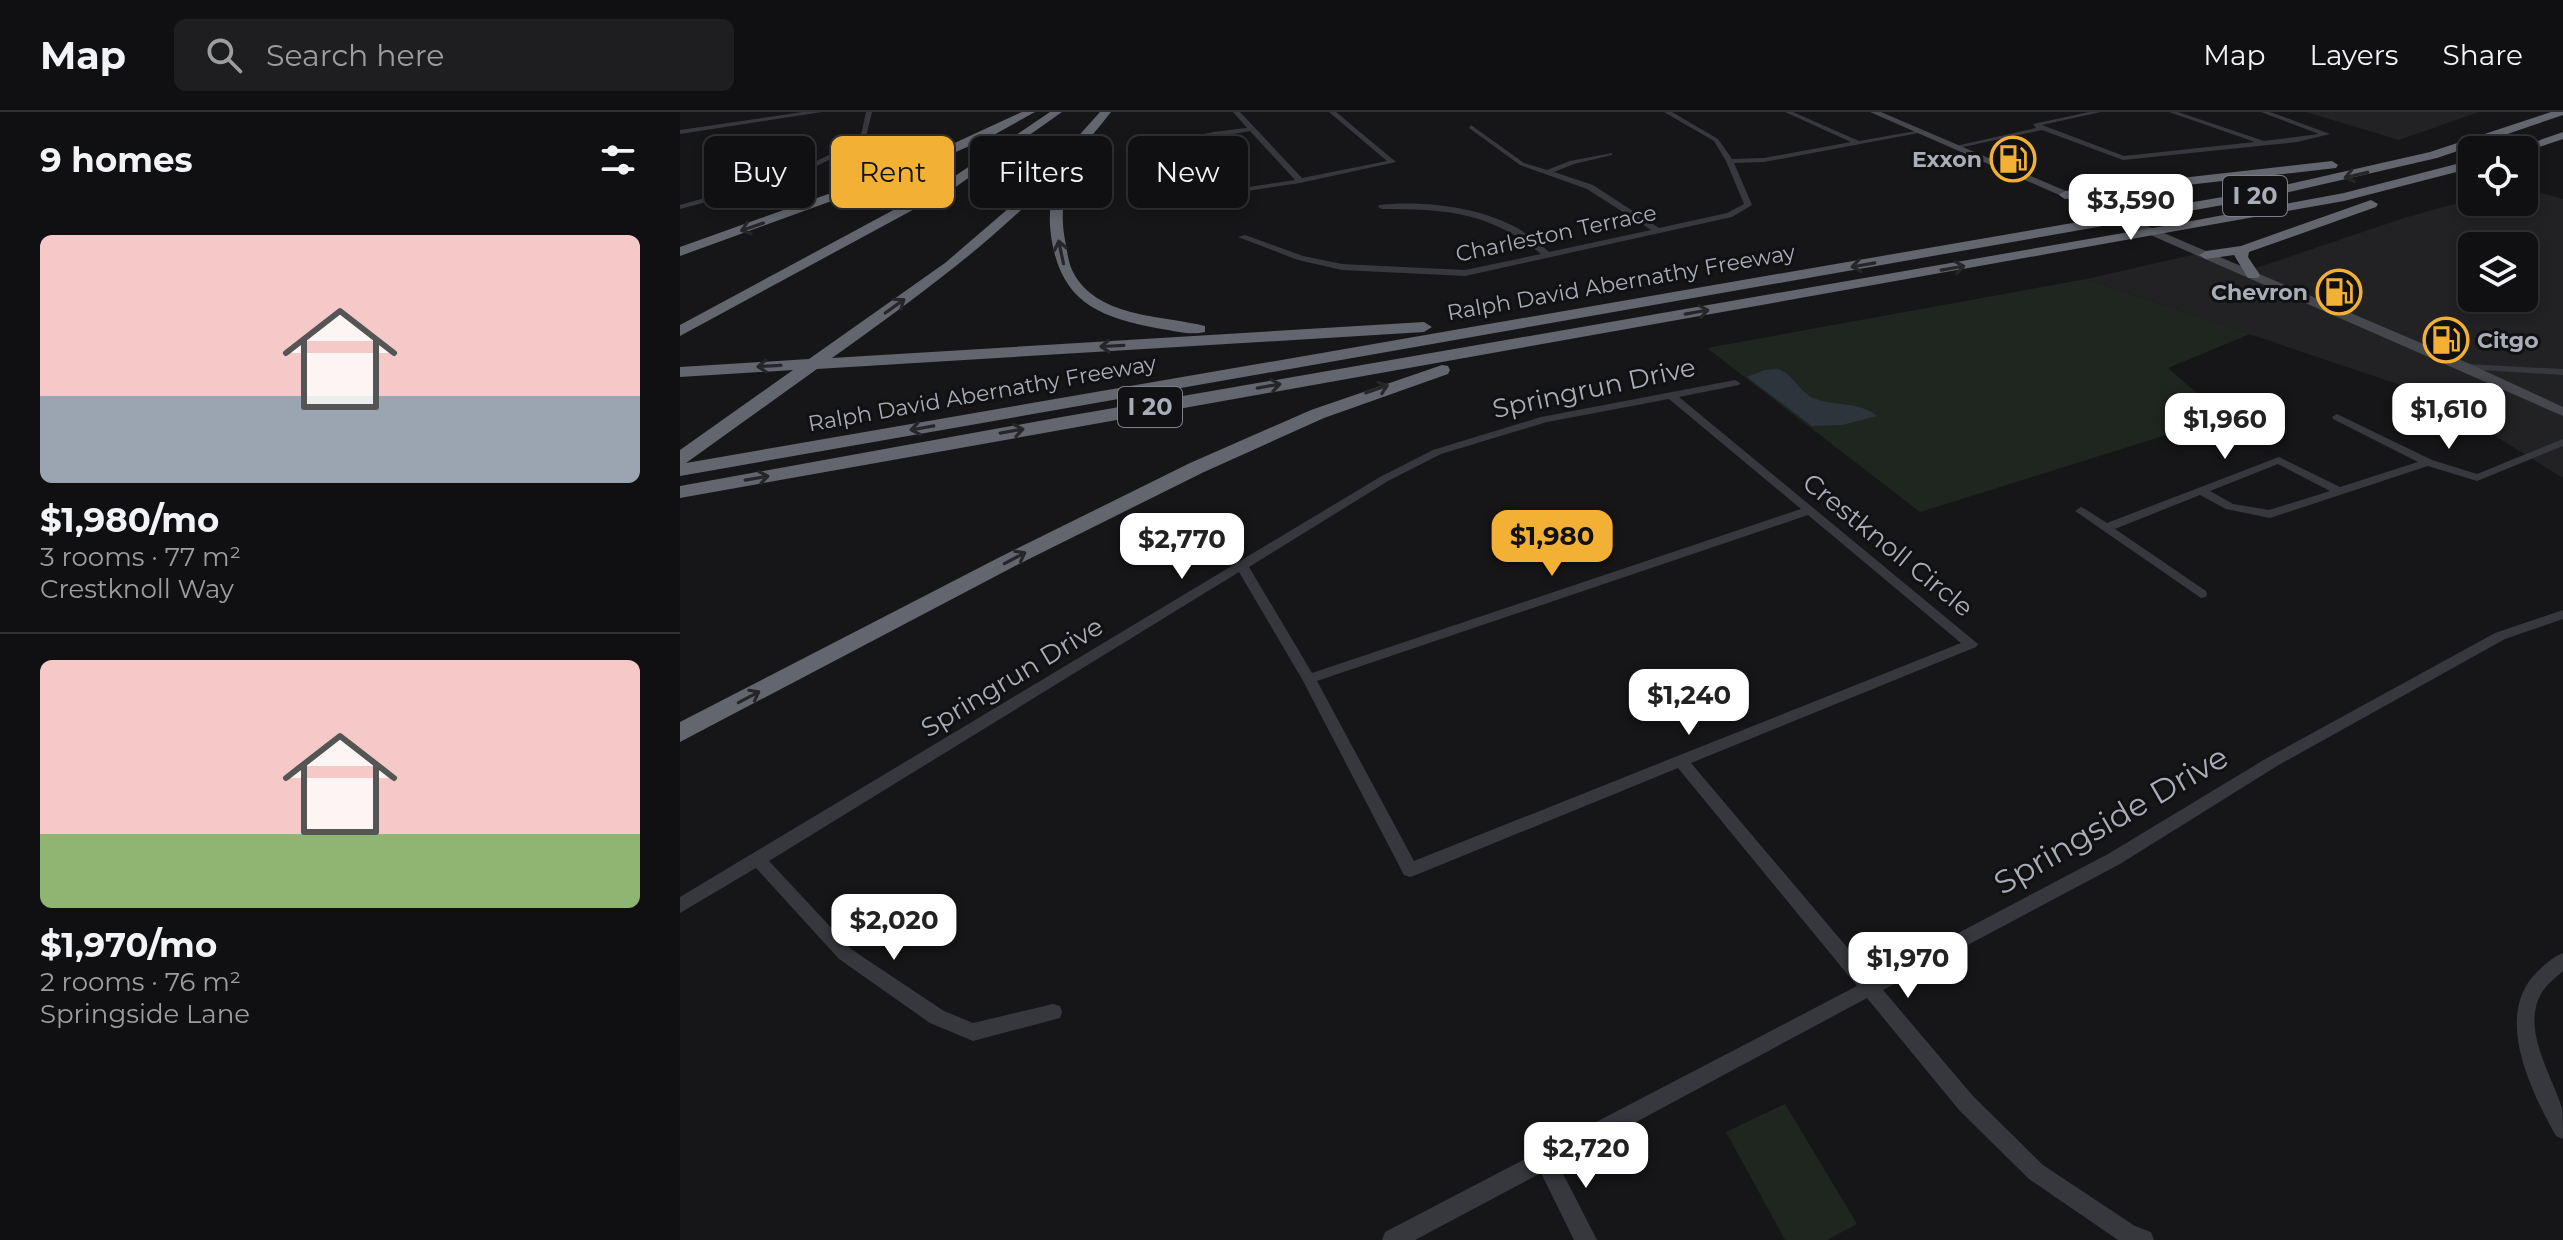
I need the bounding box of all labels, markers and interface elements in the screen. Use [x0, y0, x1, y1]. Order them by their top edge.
search box [174, 19, 734, 91]
text: Map [40, 32, 126, 79]
icon: search [202, 33, 246, 77]
text: Search here [266, 37, 444, 74]
text: Map [2203, 38, 2266, 72]
text: Layers [2310, 38, 2399, 72]
text: Share [2443, 38, 2523, 72]
fuel station icon: Exxon [1989, 135, 2037, 183]
chip: Buy [704, 136, 815, 208]
chip: Rent [831, 136, 954, 208]
chip: Filters [970, 136, 1112, 208]
chip: New [1128, 136, 1248, 208]
map controls [2458, 136, 2538, 312]
button: locate [2458, 136, 2538, 216]
icon: filters [596, 138, 640, 182]
text: 9 homes [40, 139, 193, 181]
place label: Exxon [1912, 146, 1982, 173]
one-way arrow [2343, 168, 2369, 183]
pin: $3,590 [2066, 174, 2196, 242]
road number: I 20 [2223, 176, 2287, 216]
text: $3,590 [2087, 184, 2175, 216]
street label: Charleston Terrace [1453, 199, 1659, 268]
one-way arrow [740, 220, 765, 235]
button: layers [2458, 232, 2538, 312]
one-way arrow [1053, 239, 1068, 265]
street label: Ralph David Abernathy Freeway [1445, 239, 1797, 326]
one-way arrow [1851, 258, 1876, 273]
one-way arrow [1940, 260, 1965, 275]
fuel station icon: Chevron [2315, 268, 2363, 316]
place label: Chevron [2211, 279, 2308, 306]
icon: home [268, 287, 412, 431]
one-way arrow [884, 298, 906, 314]
one-way arrow [1684, 304, 1709, 319]
fuel station icon: Citgo [2422, 316, 2470, 364]
place label: Citgo [2477, 327, 2539, 354]
one-way arrow [1099, 338, 1126, 353]
street label: Ralph David Abernathy Freeway [806, 350, 1158, 437]
street label: Springrun Drive [1490, 351, 1698, 425]
one-way arrow [756, 359, 783, 374]
one-way arrow [1255, 378, 1281, 393]
one-way arrow [1364, 381, 1389, 396]
pin: $1,610 [2384, 383, 2514, 451]
road number: I 20 [1118, 387, 1182, 427]
pin: $1,960 [2160, 393, 2290, 461]
text: $1,610 [2410, 393, 2488, 425]
text: $1,960 [2183, 403, 2267, 435]
one-way arrow [910, 421, 935, 436]
one-way arrow [999, 422, 1025, 437]
street label: Crestknoll Circle [1796, 466, 1980, 624]
one-way arrow [743, 469, 769, 484]
text: $1,980/mo [40, 499, 219, 541]
pin: $1,980 [1487, 510, 1617, 578]
pin: $2,770 [1117, 513, 1247, 581]
text: $1,980 [1510, 520, 1594, 552]
text: $2,770 [1138, 523, 1226, 555]
text: 3 rooms · 77 m² [40, 541, 241, 573]
one-way arrow [1002, 549, 1026, 565]
text: Crestknoll Way [40, 573, 234, 605]
street label: Springrun Drive [915, 610, 1109, 744]
pin: $1,240 [1624, 669, 1754, 737]
text: $1,240 [1647, 679, 1731, 711]
one-way arrow [737, 688, 760, 704]
icon: home [268, 712, 412, 856]
street label: Springside Drive [1987, 737, 2235, 902]
pin: $2,020 [829, 894, 959, 962]
text: $2,020 [849, 904, 939, 936]
text: $1,970/mo [40, 924, 217, 966]
pin: $1,970 [1843, 932, 1973, 1000]
text: $1,970 [1866, 942, 1950, 974]
text: 2 rooms · 76 m² [40, 966, 241, 998]
text: Springside Lane [40, 998, 250, 1030]
pin: $2,720 [1521, 1122, 1651, 1190]
text: $2,720 [1542, 1132, 1630, 1164]

